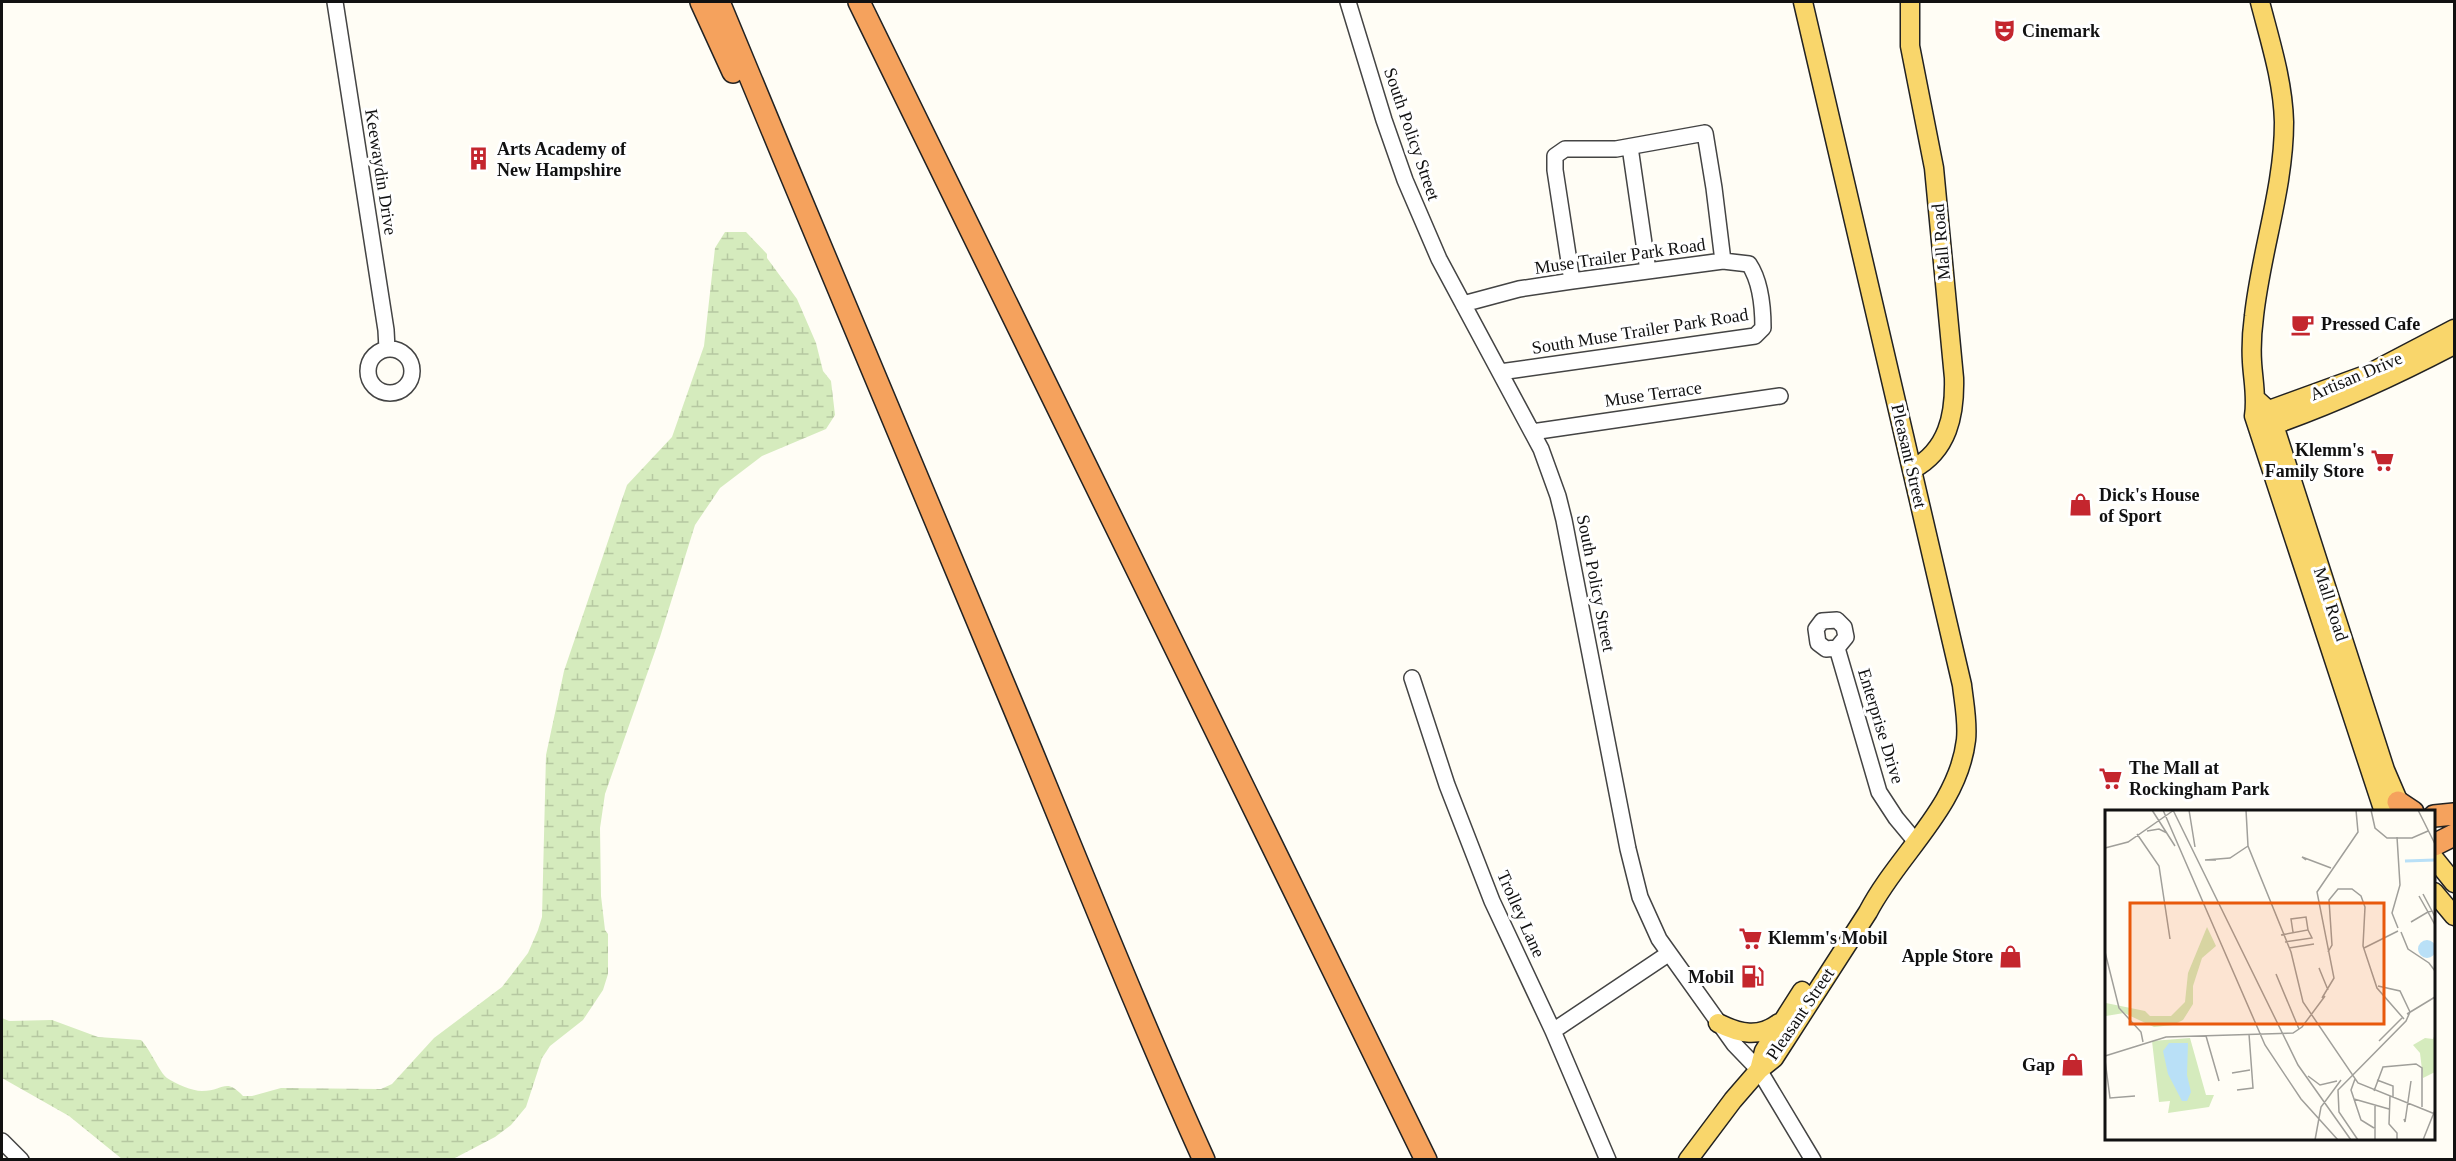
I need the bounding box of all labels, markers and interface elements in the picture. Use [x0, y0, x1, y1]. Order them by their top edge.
theatre icon: Cinemark [1991, 18, 2017, 44]
place label: Cinemark [2022, 21, 2100, 41]
street label: South Policy Street [1380, 65, 1444, 203]
street label: Keewaydin Drive [361, 107, 401, 237]
place label: Arts Academy of New Hampshire [497, 139, 627, 180]
building icon: Arts Academy of New Hampshire [466, 146, 492, 172]
street label: Mall Road [1928, 203, 1954, 281]
street label: Muse Trailer Park Road [1533, 234, 1707, 278]
street label: South Muse Trailer Park Road [1530, 304, 1750, 358]
cafe icon: Pressed Cafe [2290, 311, 2316, 337]
place label: Pressed Cafe [2321, 314, 2420, 334]
street label: Artisan Drive [2307, 348, 2405, 404]
street label: Muse Terrace [1603, 377, 1703, 411]
street label: Pleasant Street [1887, 402, 1931, 510]
place label: Klemm's Family Store [2265, 440, 2364, 481]
supermarket icon: Klemm's Family Store [2369, 447, 2395, 473]
place label: Dick's House of Sport [2099, 485, 2200, 526]
shop icon: Dick's House of Sport [2068, 492, 2094, 518]
street label: South Policy Street [1573, 513, 1619, 653]
street label: Mall Road [2310, 565, 2352, 643]
street label: Enterprise Drive [1854, 666, 1908, 786]
place label: The Mall at Rockingham Park [2129, 758, 2270, 799]
supermarket icon: The Mall at Rockingham Park [2098, 765, 2124, 791]
inset map [2105, 810, 2435, 1140]
street label: Trolley Lane [1493, 868, 1549, 960]
supermarket icon: Klemm's Mobil [1737, 925, 1763, 951]
place label: Klemm's Mobil [1768, 928, 1888, 948]
shop icon: Apple Store [1998, 943, 2024, 969]
place label: Apple Store [1902, 946, 1993, 966]
fuel station icon: Mobil [1739, 964, 1765, 990]
street label: Pleasant Street [1762, 964, 1838, 1064]
place label: Mobil [1688, 967, 1734, 987]
shop icon: Gap [2060, 1052, 2086, 1078]
place label: Gap [2022, 1055, 2055, 1075]

